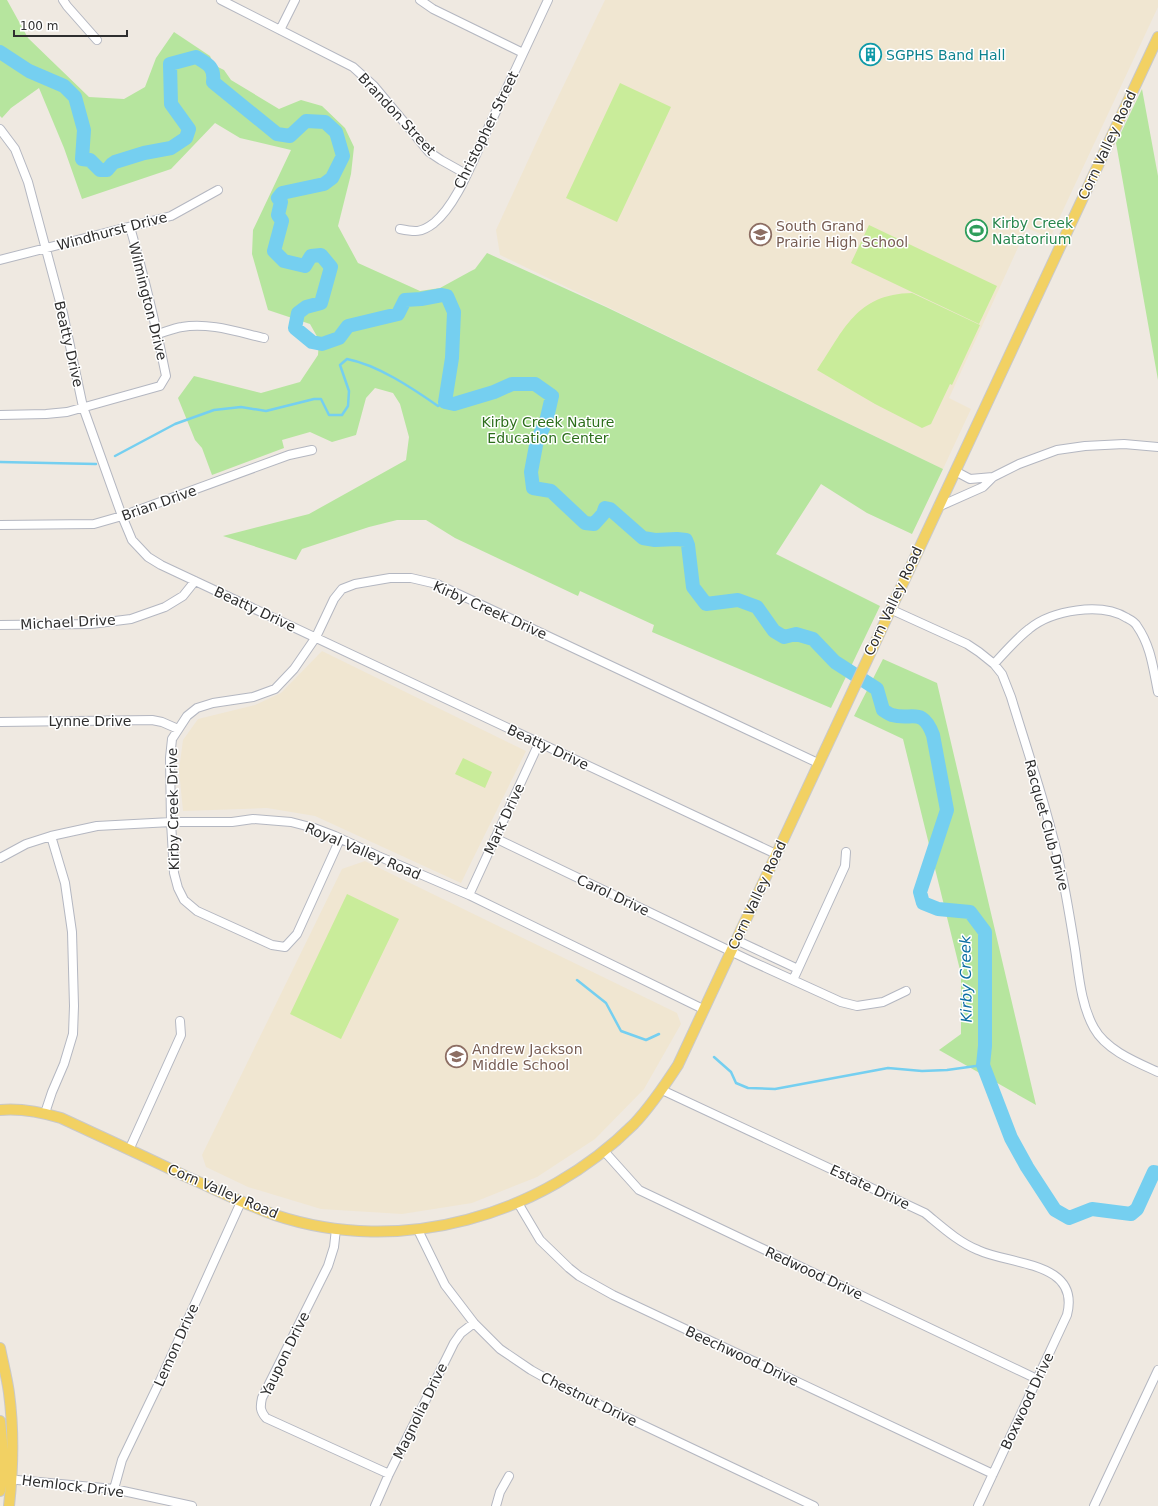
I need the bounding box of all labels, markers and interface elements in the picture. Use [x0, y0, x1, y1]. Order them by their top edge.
scale bar [14, 12, 127, 38]
text: 100 m [20, 19, 58, 33]
building icon: SGPHS Band Hall [857, 42, 883, 68]
place label: SGPHS Band Hall [886, 47, 1005, 63]
street label: Christopher Street [451, 68, 522, 191]
street label: Brandon Street [355, 70, 439, 159]
street label: Corn Valley Road [1075, 88, 1139, 202]
street label: Windhurst Drive [55, 209, 169, 253]
place label: Kirby Creek Natatorium [992, 215, 1074, 247]
place label: South Grand Prairie High School [776, 218, 908, 250]
sports icon: Kirby Creek Natatorium [964, 218, 990, 244]
school or university icon: South Grand Prairie High School [748, 221, 774, 247]
street label: Wilmington Drive [126, 240, 170, 362]
street label: Beatty Drive [51, 299, 87, 389]
park label: Kirby Creek Nature Education Center [482, 414, 614, 446]
street label: Brian Drive [119, 482, 199, 524]
street label: Corn Valley Road [861, 544, 925, 658]
street label: Kirby Creek Drive [431, 578, 549, 642]
street label: Beatty Drive [212, 583, 298, 635]
street label: Michael Drive [20, 612, 116, 632]
street label: Lynne Drive [49, 713, 131, 729]
street label: Beatty Drive [505, 721, 591, 773]
street label: Kirby Creek Drive [164, 747, 182, 871]
street label: Racquet Club Drive [1022, 758, 1072, 892]
street label: Mark Drive [481, 781, 527, 857]
street label: Royal Valley Road [303, 819, 423, 883]
street label: Corn Valley Road [725, 838, 789, 952]
street label: Carol Drive [574, 871, 652, 919]
water label: Kirby Creek [956, 934, 976, 1023]
place label: Andrew Jackson Middle School [472, 1041, 583, 1073]
school or university icon: Andrew Jackson Middle School [443, 1044, 469, 1070]
street label: Corn Valley Road [165, 1160, 281, 1222]
street label: Estate Drive [828, 1162, 912, 1212]
street label: Redwood Drive [763, 1243, 865, 1303]
street label: Lemon Drive [151, 1301, 201, 1389]
street label: Yaupon Drive [257, 1309, 312, 1400]
street label: Beechwood Drive [683, 1323, 801, 1389]
street label: Boxwood Drive [998, 1350, 1056, 1452]
street label: Magnolia Drive [390, 1360, 450, 1462]
street label: Chestnut Drive [538, 1369, 640, 1429]
street label: Hemlock Drive [21, 1472, 125, 1500]

